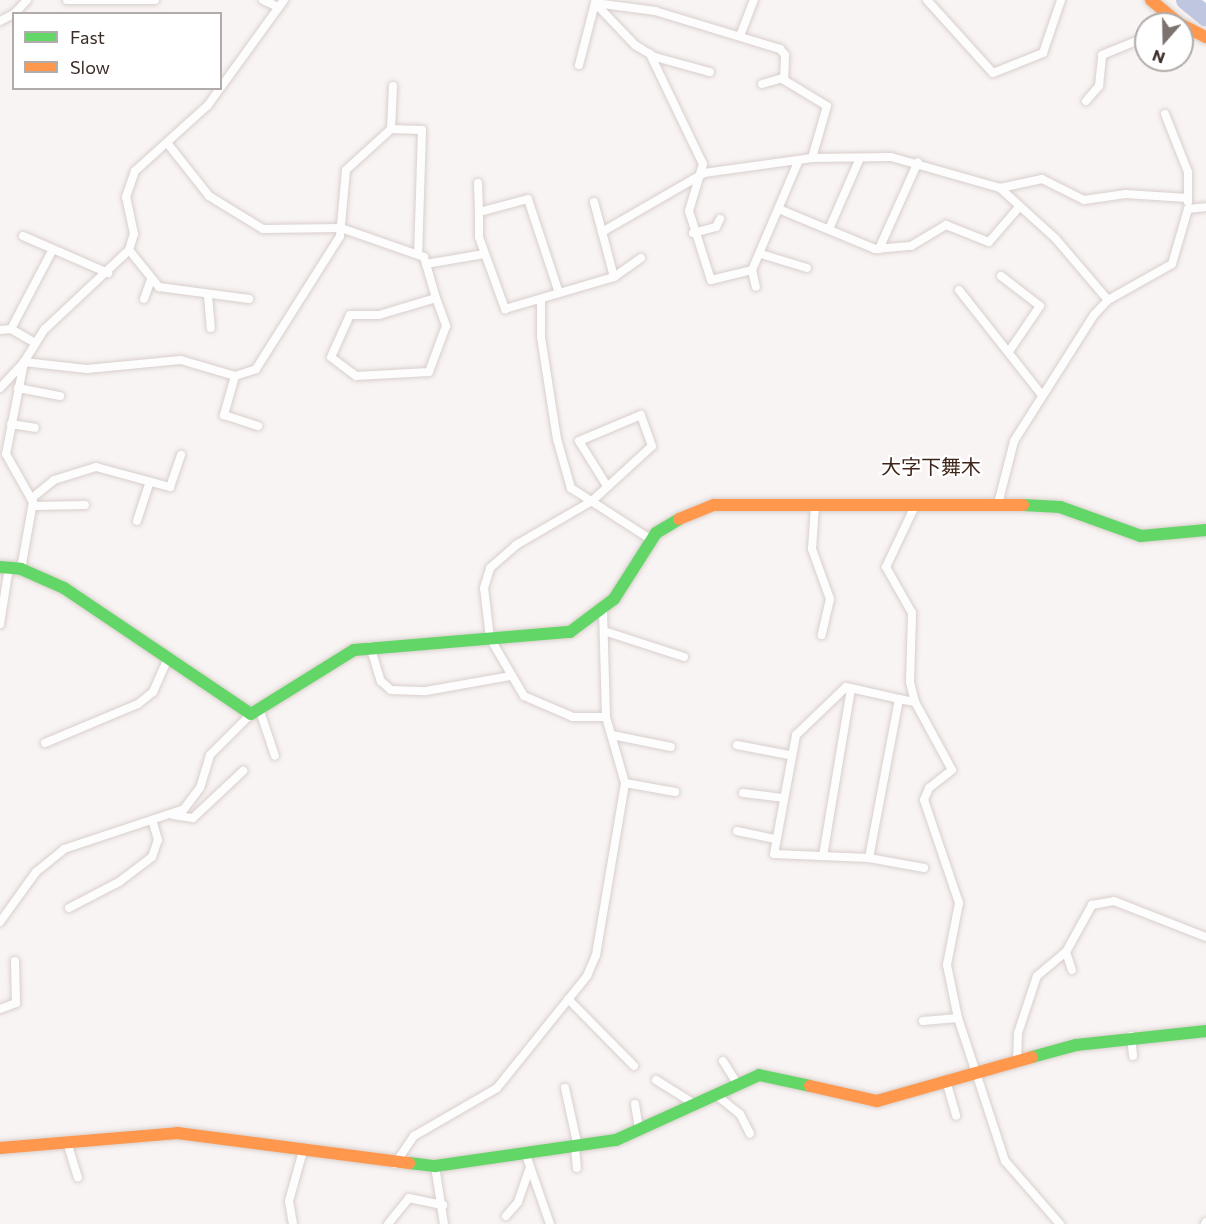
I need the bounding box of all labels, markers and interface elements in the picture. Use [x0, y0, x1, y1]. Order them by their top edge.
legend [12, 12, 222, 90]
north arrow [1134, 12, 1194, 72]
text: Fast [70, 26, 105, 48]
text: N [1149, 47, 1167, 68]
text: Slow [70, 56, 110, 78]
district label: 大字下舞木 [881, 454, 981, 478]

